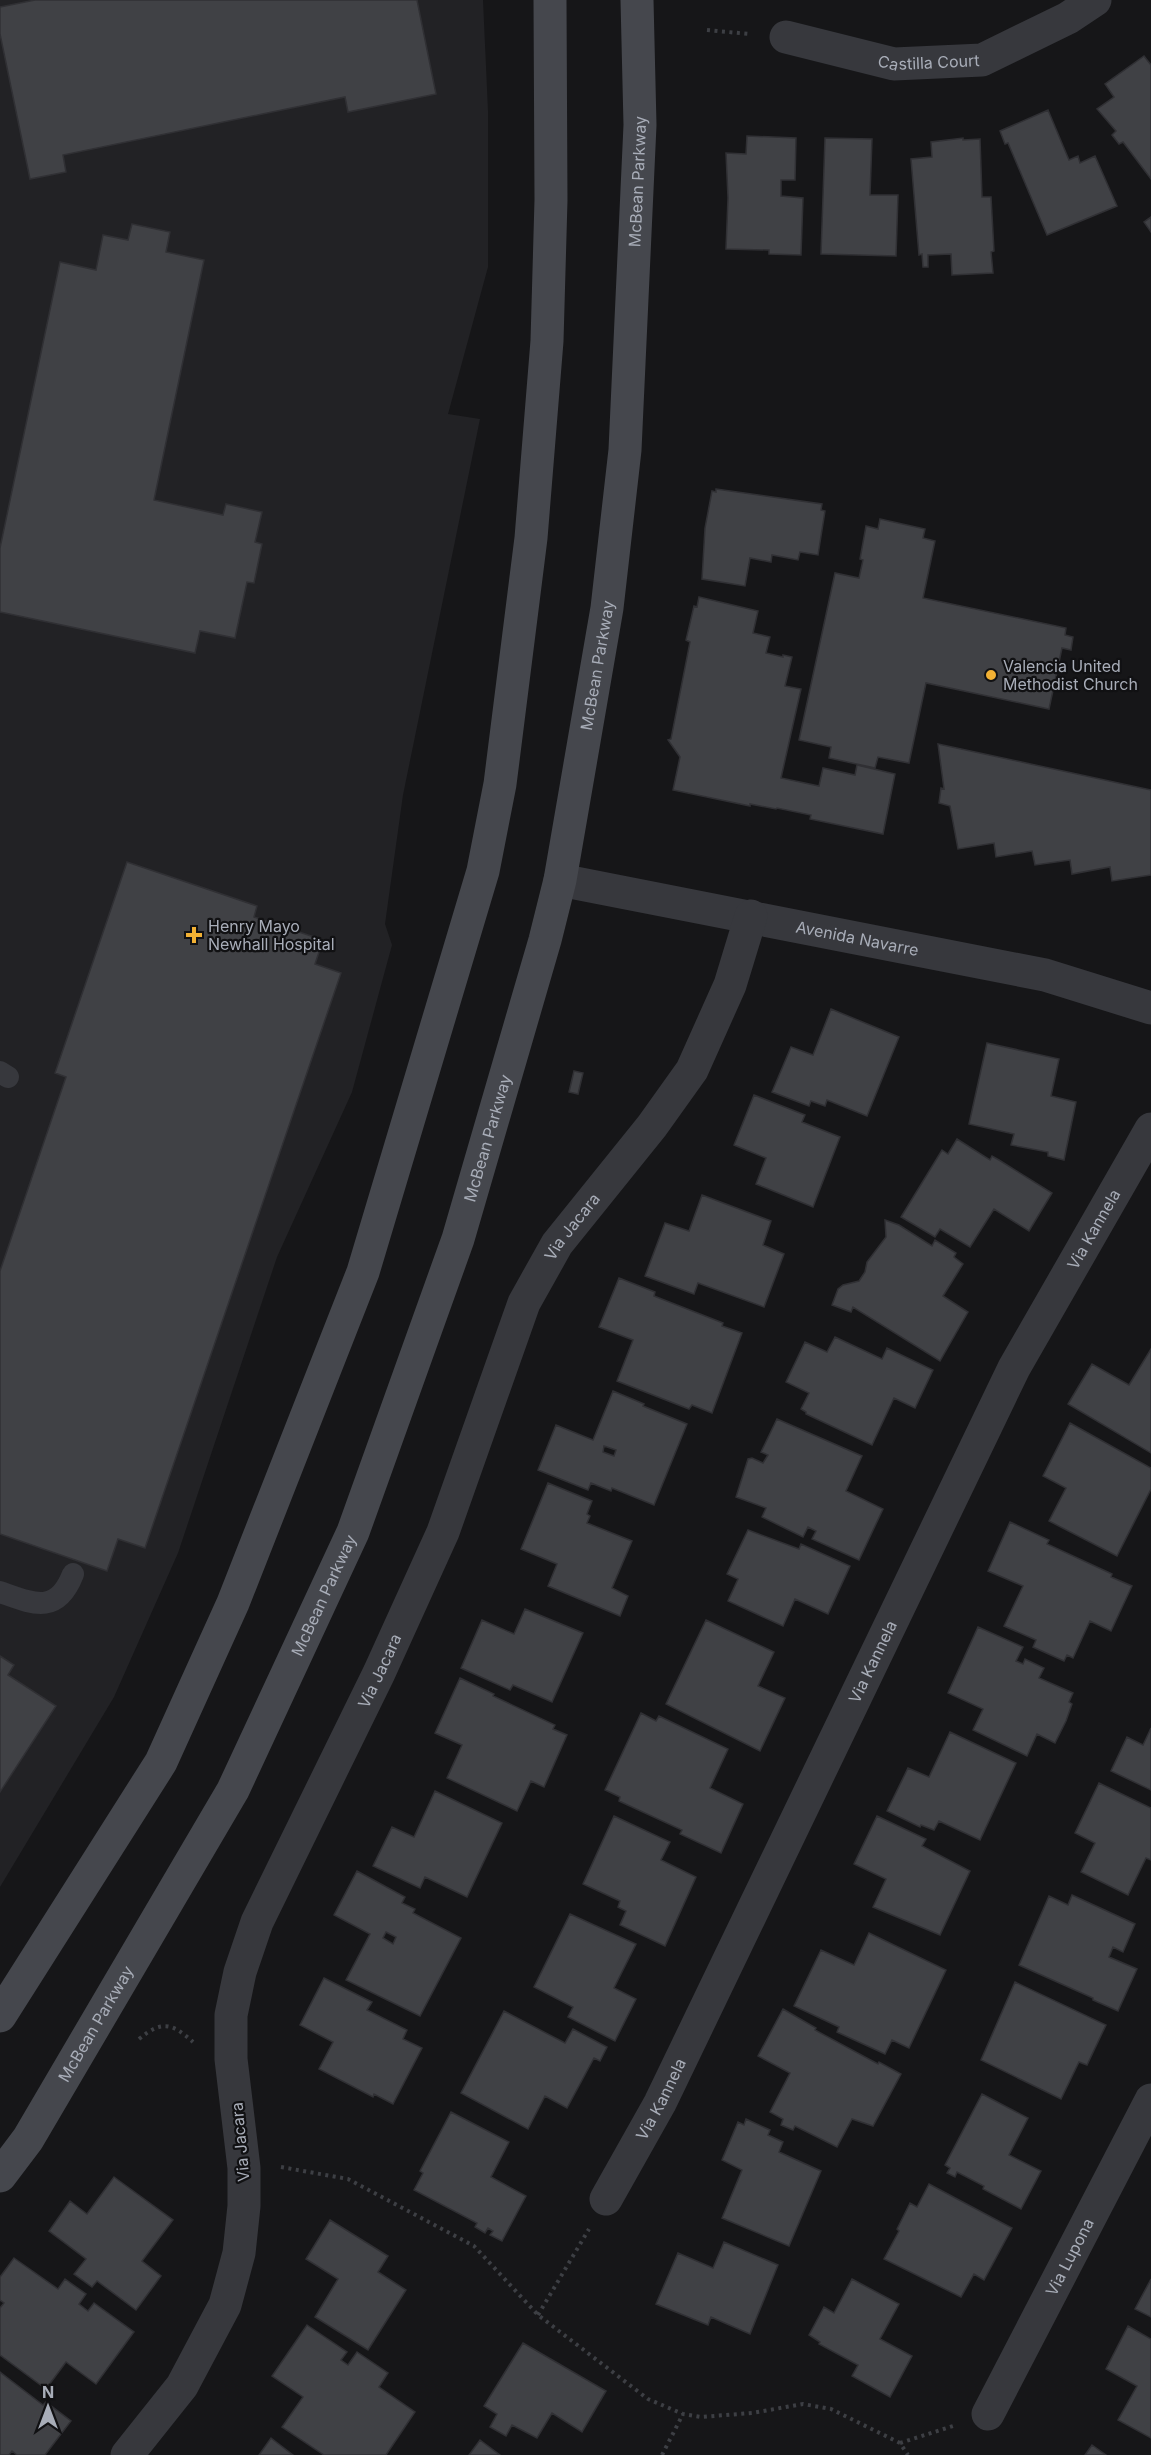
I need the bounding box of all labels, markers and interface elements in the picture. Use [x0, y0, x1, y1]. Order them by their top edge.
street label: Castilla Court [876, 50, 980, 75]
street label: McBean Parkway [624, 116, 650, 248]
street label: McBean Parkway [576, 599, 618, 732]
place label: Valencia United Methodist Church [1003, 656, 1138, 694]
marker: Valencia United Methodist Church [984, 668, 998, 682]
place label: Henry Mayo Newhall Hospital [208, 916, 335, 954]
street label: Avenida Navarre [794, 916, 920, 960]
marker: Henry Mayo Newhall Hospital [185, 926, 203, 944]
street label: McBean Parkway [459, 1072, 515, 1204]
street label: Via Kannela [1063, 1185, 1124, 1273]
street label: Via Jacara [540, 1189, 604, 1264]
street label: McBean Parkway [287, 1531, 360, 1659]
street label: Via Kannela [844, 1617, 901, 1706]
street label: Via Jacara [353, 1631, 405, 1711]
street label: McBean Parkway [54, 1962, 138, 2086]
street label: Via Kannela [631, 2055, 690, 2143]
street label: Via Jacara [227, 2101, 253, 2183]
street label: Via Lupona [1041, 2215, 1098, 2299]
north arrow [18, 2377, 78, 2437]
text: N [42, 2382, 54, 2402]

